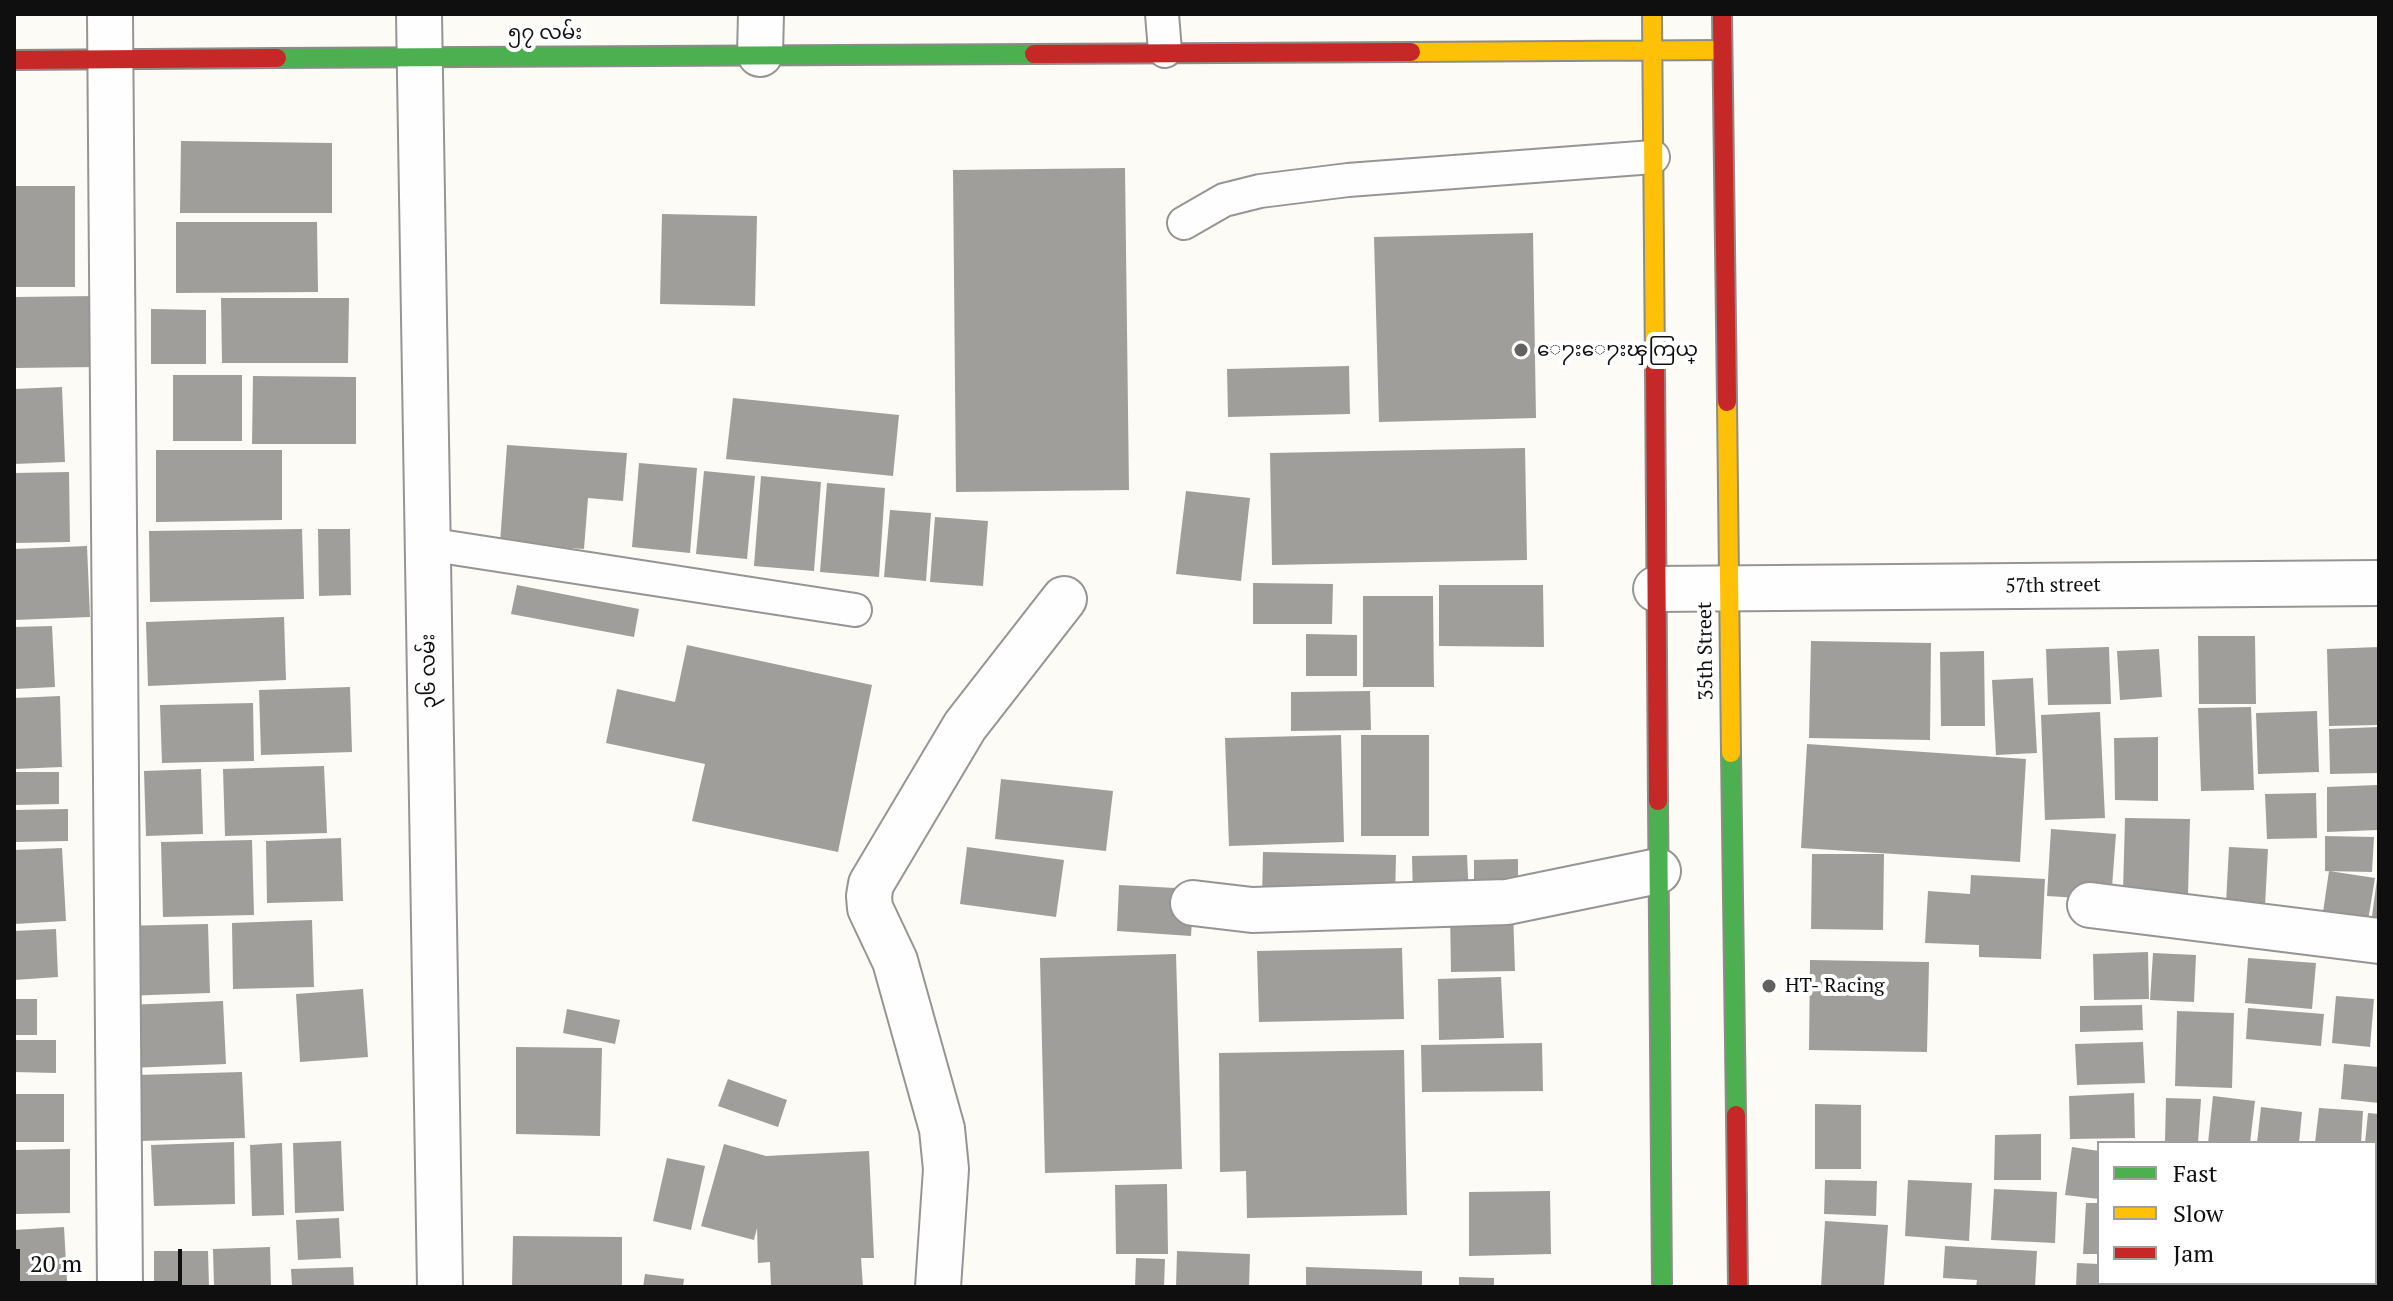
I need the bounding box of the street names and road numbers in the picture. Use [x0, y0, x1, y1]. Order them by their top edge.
street label: ၅၇ လမ်း [508, 21, 582, 45]
street label: 57th street [2005, 573, 2101, 599]
street label: 35th Street [1693, 601, 1719, 701]
street label: ၃၆ လမ်း [416, 634, 442, 708]

